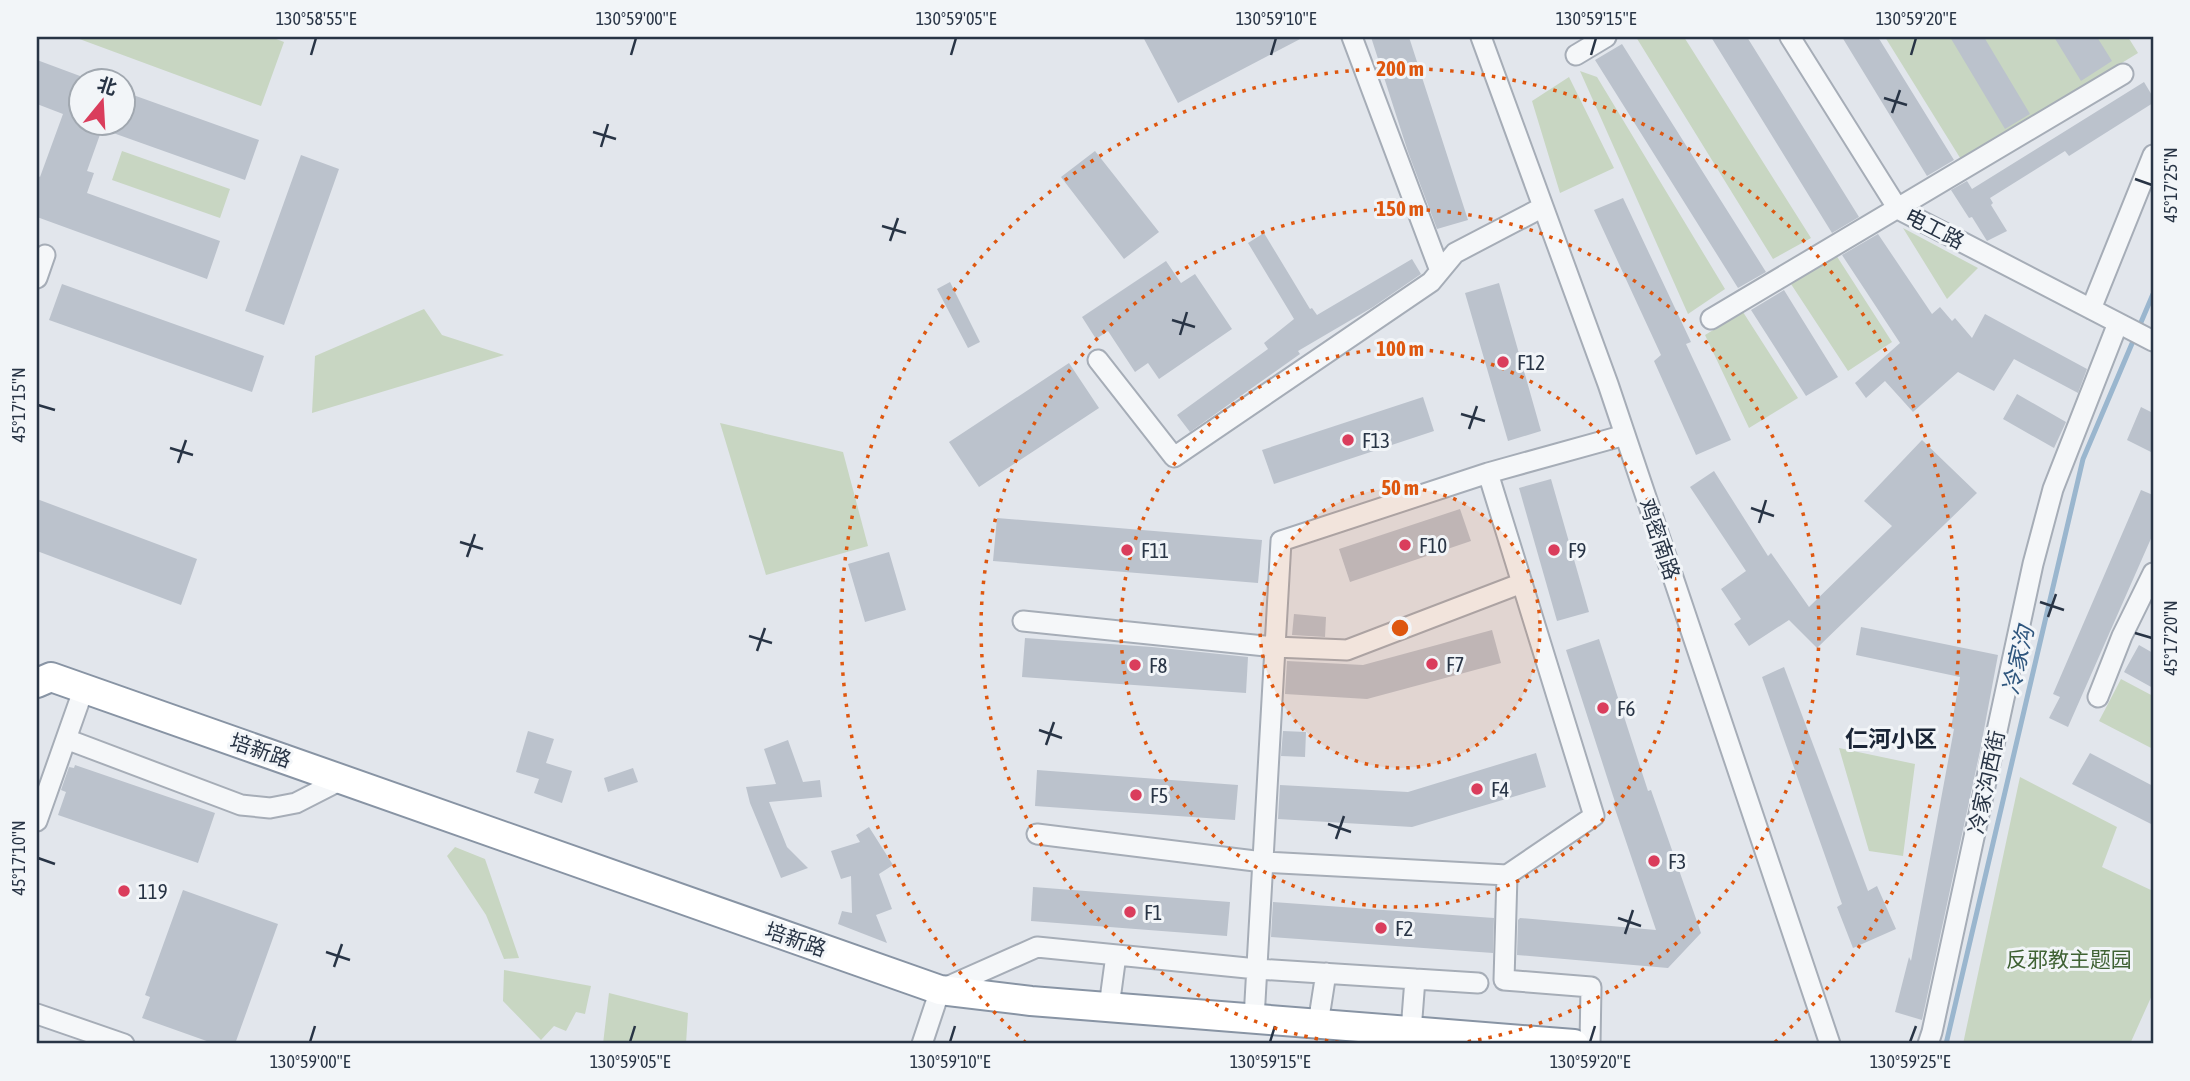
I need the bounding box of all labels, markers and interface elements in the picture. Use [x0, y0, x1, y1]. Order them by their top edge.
text: 130°58'55"E [276, 8, 357, 29]
text: 130°59'00"E [596, 8, 677, 29]
text: 130°59'05"E [916, 8, 997, 29]
text: 130°59'10"E [1236, 8, 1317, 29]
text: 130°59'15"E [1556, 8, 1637, 29]
text: 130°59'20"E [1876, 8, 1957, 29]
text: 200 m [1376, 56, 1424, 80]
north arrow [66, 66, 136, 136]
text: 北 [95, 72, 120, 99]
text: 45°17'25"N [2160, 147, 2181, 223]
text: 150 m [1376, 196, 1424, 220]
street label: 电工路 [1901, 203, 1969, 253]
text: 100 m [1376, 336, 1424, 360]
place label: F12 [1517, 350, 1545, 374]
marker: F12 [1495, 354, 1511, 370]
text: 45°17'15"N [8, 367, 29, 443]
place label: F13 [1362, 428, 1390, 452]
marker: F13 [1340, 432, 1356, 448]
text: 50 m [1381, 475, 1419, 499]
street label: 鸡密南路 [1635, 495, 1685, 583]
place label: F10 [1419, 533, 1447, 557]
marker: F10 [1397, 537, 1413, 553]
place label: F11 [1141, 538, 1169, 562]
place label: F9 [1568, 538, 1586, 562]
marker: F11 [1119, 542, 1135, 558]
marker: F9 [1546, 542, 1562, 558]
text: 45°17'20"N [2160, 600, 2181, 676]
centre of rings [1388, 616, 1412, 640]
water label: 冷家沟 [1998, 621, 2039, 697]
place label: F7 [1446, 652, 1464, 676]
place label: F8 [1149, 653, 1167, 677]
marker: F7 [1424, 656, 1440, 672]
marker: F8 [1127, 657, 1143, 673]
place label: F6 [1617, 696, 1635, 720]
marker: F6 [1595, 700, 1611, 716]
district label: 仁河小区 [1845, 726, 1937, 752]
street label: 培新路 [227, 728, 295, 772]
street label: 冷家沟西街 [1963, 728, 2009, 836]
place label: F4 [1491, 777, 1509, 801]
marker: F4 [1469, 781, 1485, 797]
place label: F5 [1150, 783, 1168, 807]
marker: F5 [1128, 787, 1144, 803]
text: 45°17'10"N [8, 820, 29, 896]
place label: F3 [1668, 849, 1686, 873]
marker: F3 [1646, 853, 1662, 869]
place label: 119 [138, 879, 168, 903]
marker: 119 [116, 883, 132, 899]
place label: F1 [1144, 900, 1162, 924]
marker: F1 [1122, 904, 1138, 920]
place label: F2 [1395, 916, 1413, 940]
street label: 培新路 [762, 917, 830, 961]
marker: F2 [1373, 920, 1389, 936]
park label: 反邪教主题园 [2006, 947, 2132, 971]
text: 130°59'00"E [270, 1051, 351, 1072]
text: 130°59'05"E [590, 1051, 671, 1072]
text: 130°59'10"E [910, 1051, 991, 1072]
text: 130°59'15"E [1230, 1051, 1311, 1072]
text: 130°59'20"E [1550, 1051, 1631, 1072]
text: 130°59'25"E [1870, 1051, 1951, 1072]

